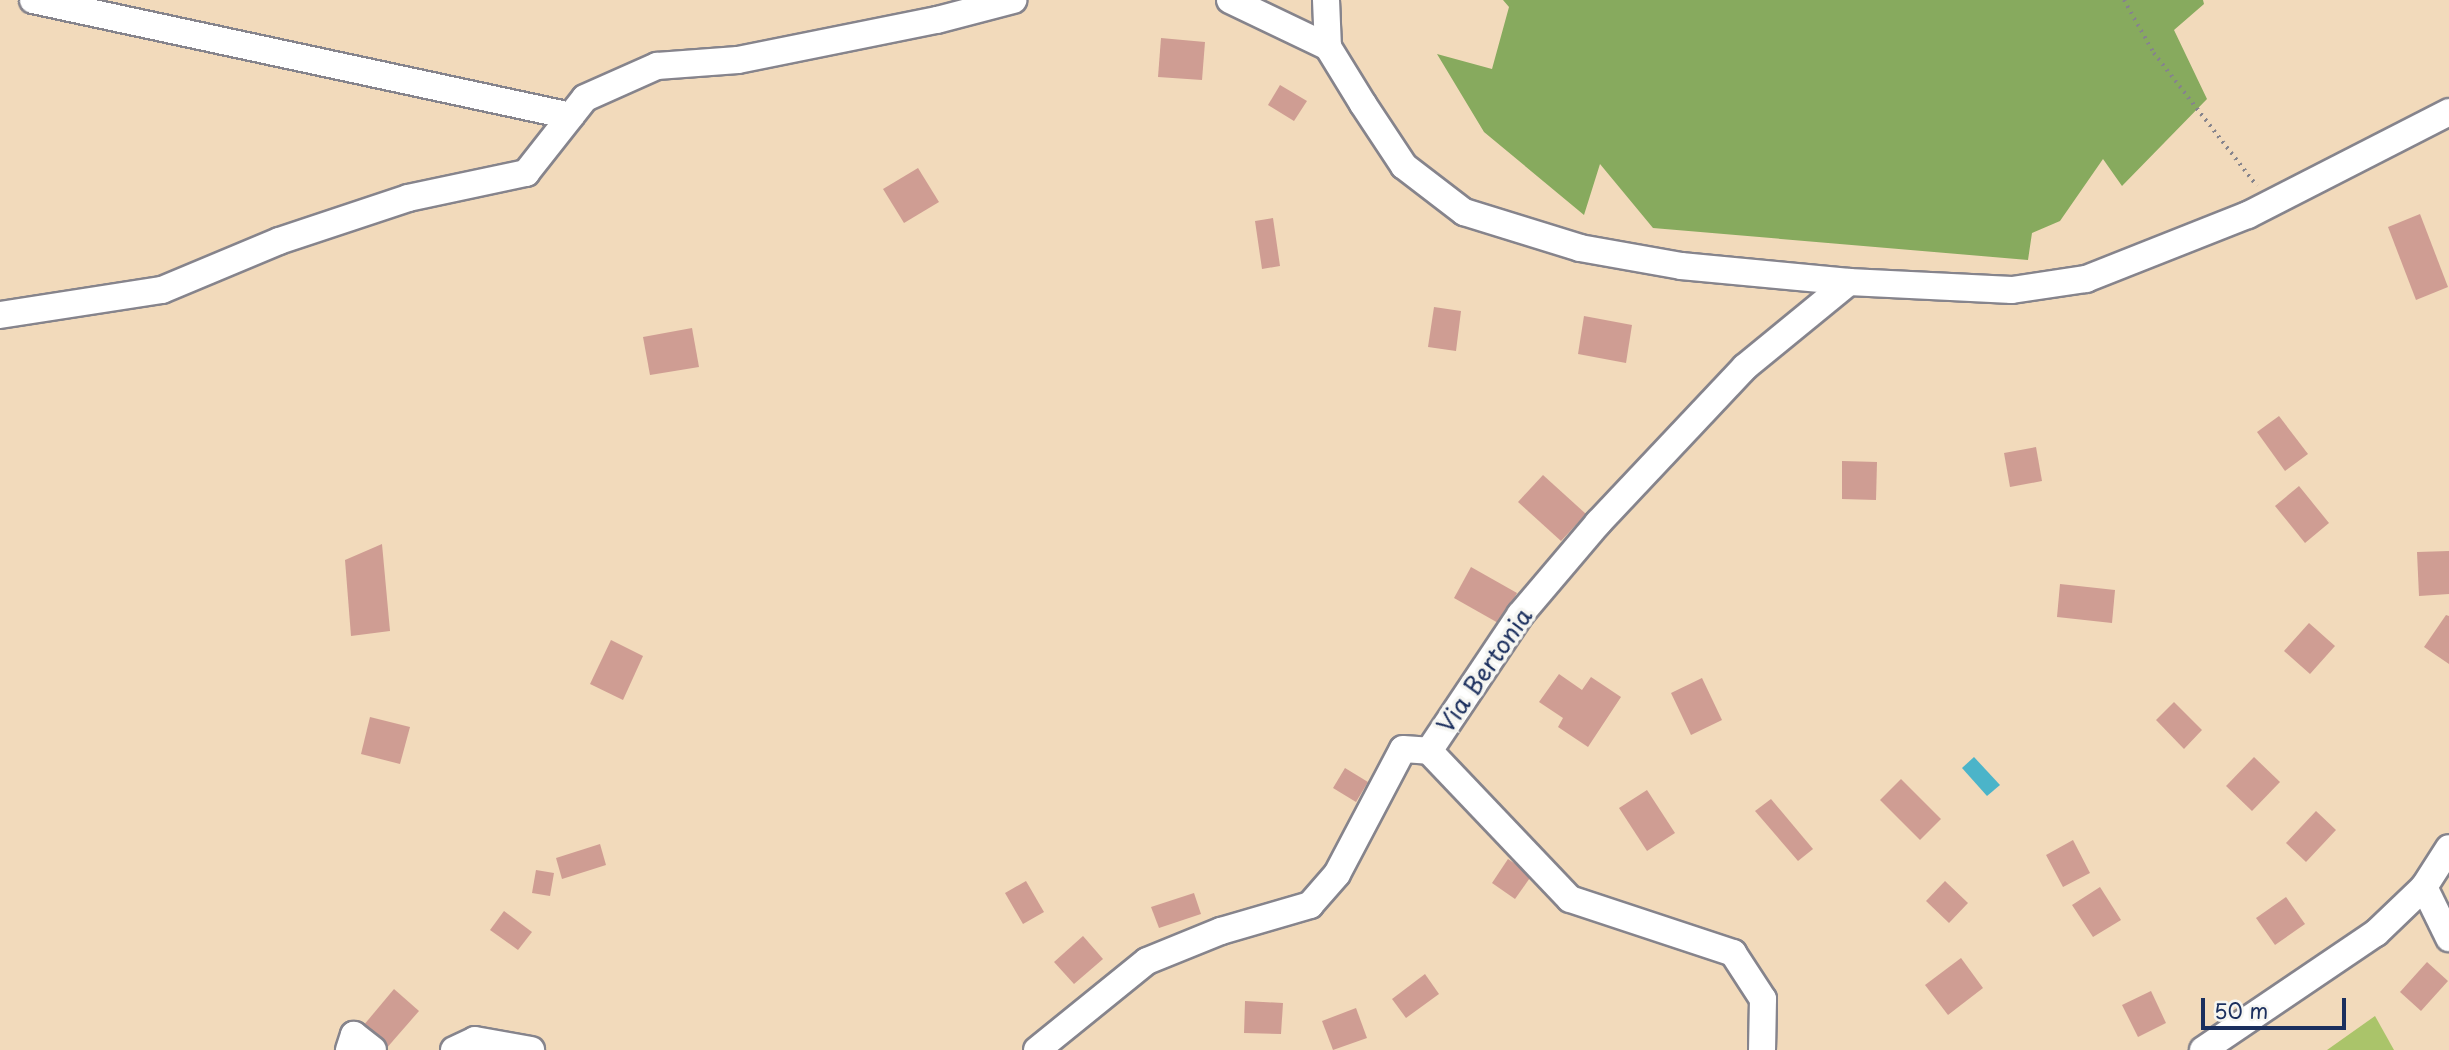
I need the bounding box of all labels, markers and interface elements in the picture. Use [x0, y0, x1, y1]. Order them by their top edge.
street label: Via Bertonia [1430, 602, 1538, 738]
scale bar [2204, 984, 2349, 1028]
text: 50 m [2214, 994, 2268, 1026]

